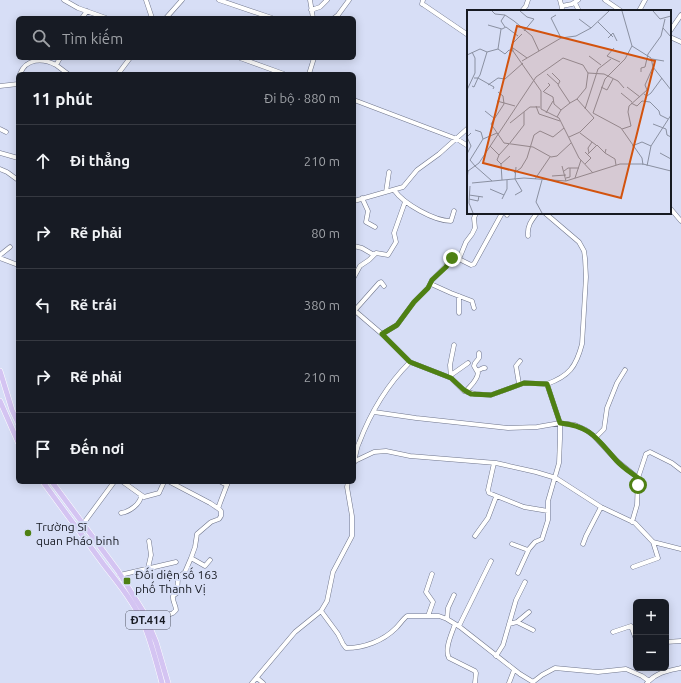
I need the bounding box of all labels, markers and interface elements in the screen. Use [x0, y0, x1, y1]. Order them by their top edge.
inset map [467, 10, 671, 214]
search box [16, 16, 356, 60]
icon: search [30, 27, 52, 49]
text: Tìm kiếm [62, 30, 123, 47]
text: 11 phút [32, 89, 93, 108]
text: Đi bộ · 880 m [264, 91, 340, 105]
icon: ahead [32, 150, 54, 172]
text: Đi thẳng [70, 152, 130, 169]
text: 210 m [304, 154, 340, 168]
icon: right [32, 222, 54, 244]
text: Rẽ phải [70, 224, 122, 241]
text: 80 m [311, 226, 340, 240]
route end [443, 249, 461, 267]
icon: left [32, 294, 54, 316]
text: Rẽ trái [70, 296, 117, 313]
text: 380 m [304, 298, 340, 312]
icon: right [32, 366, 54, 388]
text: Rẽ phải [70, 368, 122, 385]
text: 210 m [304, 370, 340, 384]
icon: arrive [32, 438, 54, 460]
text: Đến nơi [70, 440, 124, 457]
route start [629, 476, 647, 494]
place label: Trường Sĩ quan Pháo binh [36, 520, 119, 547]
marker: Trường Sĩ quan Pháo binh [23, 528, 33, 538]
place label: Đối diện số 163 phố Thanh Vị [135, 567, 218, 596]
marker: Đối diện số 163 phố Thanh Vị [122, 576, 132, 586]
map controls [633, 599, 669, 671]
button: + [633, 599, 669, 635]
road number: ĐT.414 [126, 611, 170, 629]
button: − [633, 635, 669, 671]

